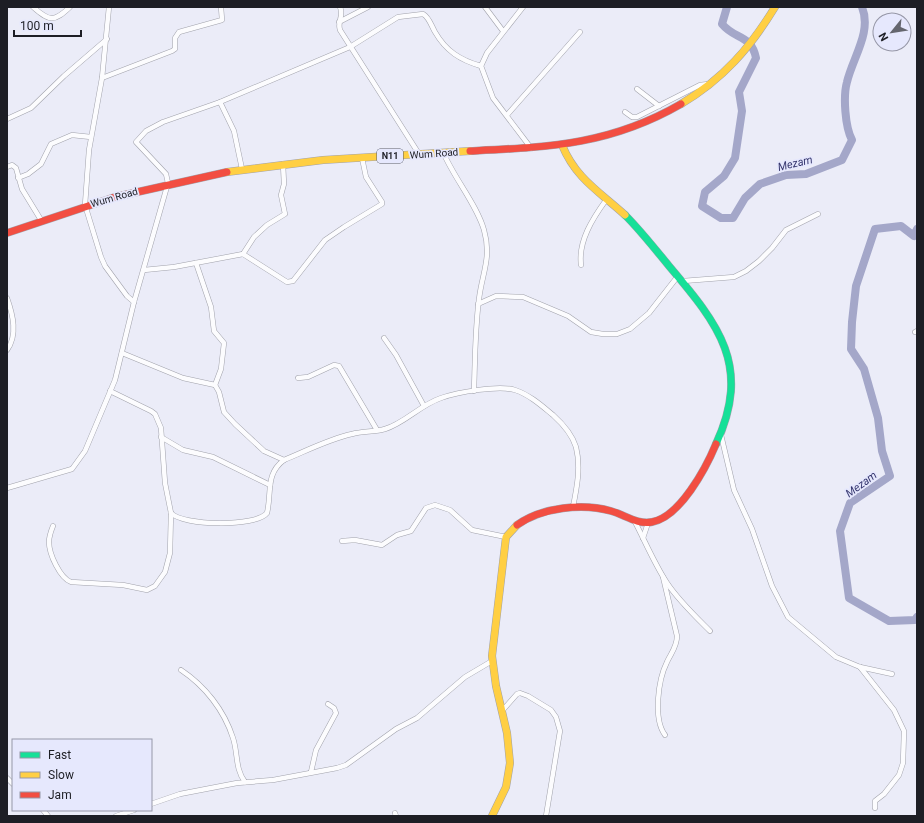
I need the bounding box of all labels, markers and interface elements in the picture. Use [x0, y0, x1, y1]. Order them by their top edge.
scale bar [14, 12, 81, 38]
north arrow [872, 12, 912, 52]
text: 100 m [20, 19, 54, 33]
text: N [876, 30, 891, 43]
street label: Wum Road [409, 146, 459, 161]
road number: N11 [377, 149, 403, 163]
water label: Mezam [776, 153, 814, 174]
street label: Wum Road [89, 186, 139, 209]
water label: Mezam [843, 469, 879, 500]
legend [12, 739, 152, 811]
text: Fast [48, 748, 71, 762]
text: Slow [48, 768, 74, 782]
text: Jam [48, 788, 72, 802]

